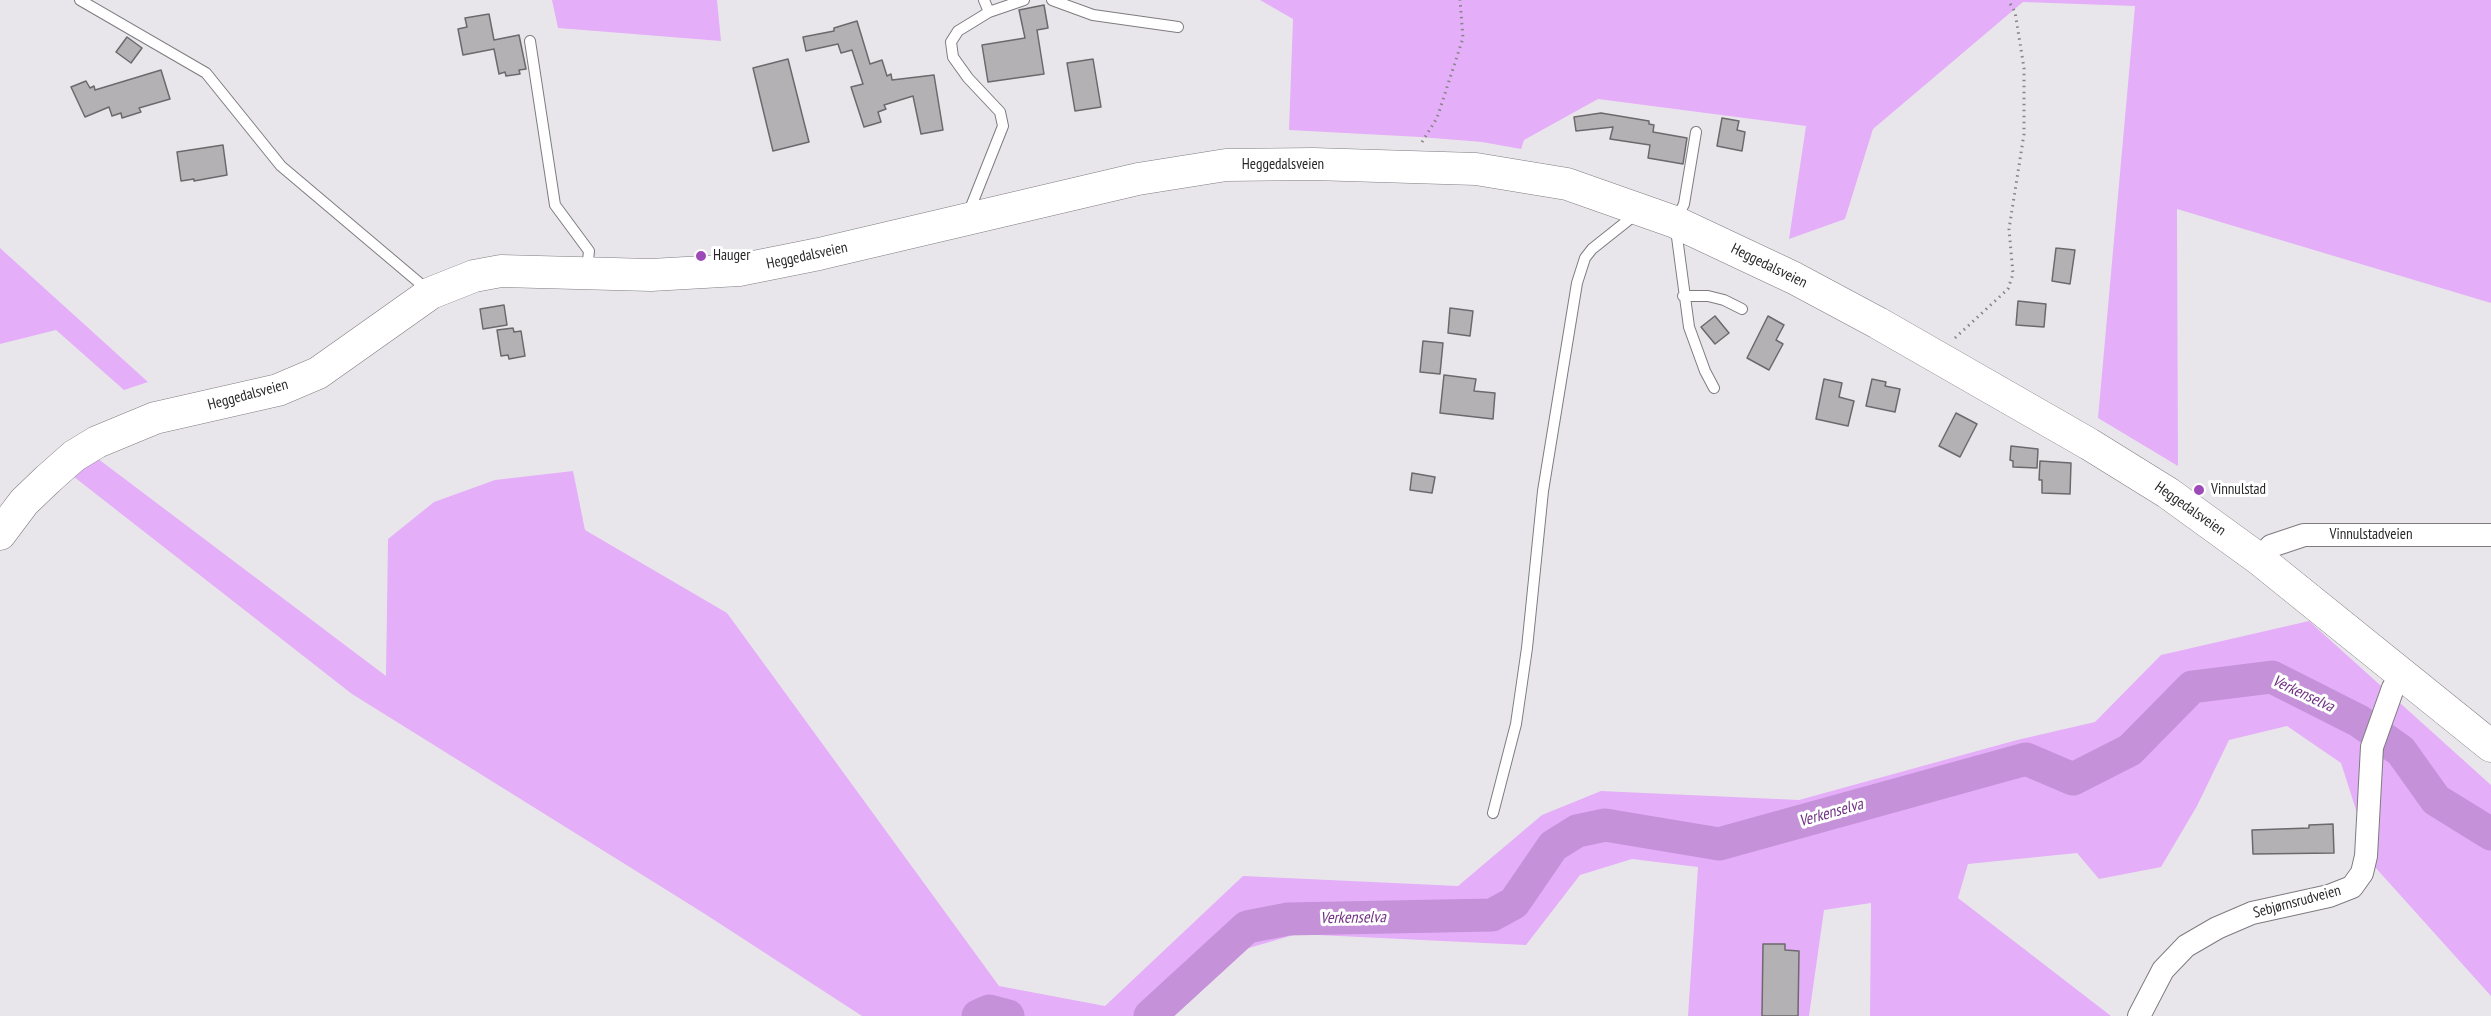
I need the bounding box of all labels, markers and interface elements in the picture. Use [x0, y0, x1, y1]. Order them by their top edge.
street label: Heggedalsveien [1242, 156, 1324, 174]
street label: Heggedalsveien [765, 239, 849, 273]
street label: Heggedalsveien [1728, 240, 1810, 292]
place label: Hauger [713, 247, 750, 265]
marker: Hauger [694, 249, 708, 263]
street label: Heggedalsveien [206, 376, 290, 414]
street label: Heggedalsveien [2151, 478, 2229, 540]
place label: Vinnulstad [2211, 481, 2266, 499]
marker: Vinnulstad [2192, 483, 2206, 497]
street label: Vinnulstadveien [2329, 526, 2413, 544]
water label: Verkenselva [2269, 671, 2337, 717]
water label: Verkenselva [1797, 795, 1865, 831]
street label: Sebjørnsrudveien [2251, 882, 2343, 922]
water label: Verkenselva [1320, 908, 1386, 928]

